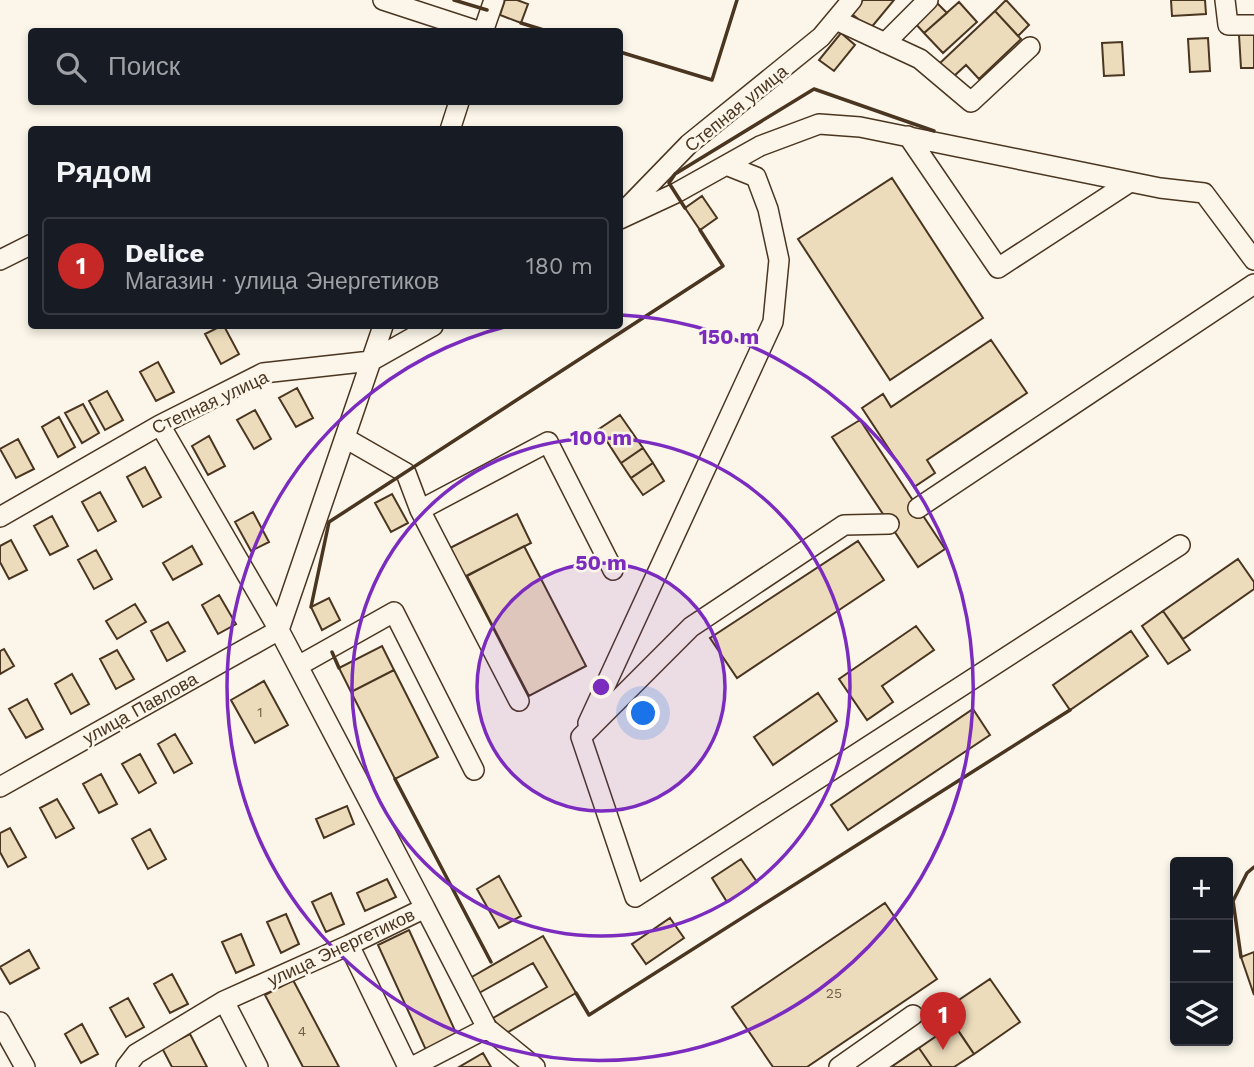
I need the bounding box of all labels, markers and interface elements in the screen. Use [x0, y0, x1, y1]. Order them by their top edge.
search box [28, 28, 623, 105]
icon: search [52, 48, 90, 86]
text: Поиск [108, 51, 180, 81]
street label: Степная улица [680, 60, 792, 156]
text: Рядом [56, 154, 152, 189]
text: Delice [125, 238, 205, 268]
text: 1 [76, 253, 86, 280]
text: 180 m [526, 253, 593, 280]
text: Магазин · улица Энергетиков [125, 268, 439, 295]
text: 150 m [699, 324, 759, 349]
street label: Степная улица [148, 365, 272, 438]
text: 100 m [570, 425, 632, 450]
text: 50 m [575, 550, 627, 575]
street label: улица Павлова [79, 667, 202, 748]
centre of rings [589, 675, 613, 699]
your location [626, 696, 660, 730]
house number: 1 [257, 704, 263, 720]
map controls [1170, 857, 1233, 1046]
button: + [1170, 857, 1233, 920]
street label: улица Энергетиков [264, 904, 418, 990]
button: − [1170, 920, 1233, 983]
button: layers [1170, 983, 1233, 1046]
house number: 25 [826, 985, 842, 1001]
pin: 1 [920, 992, 966, 1050]
house number: 4 [298, 1023, 306, 1039]

